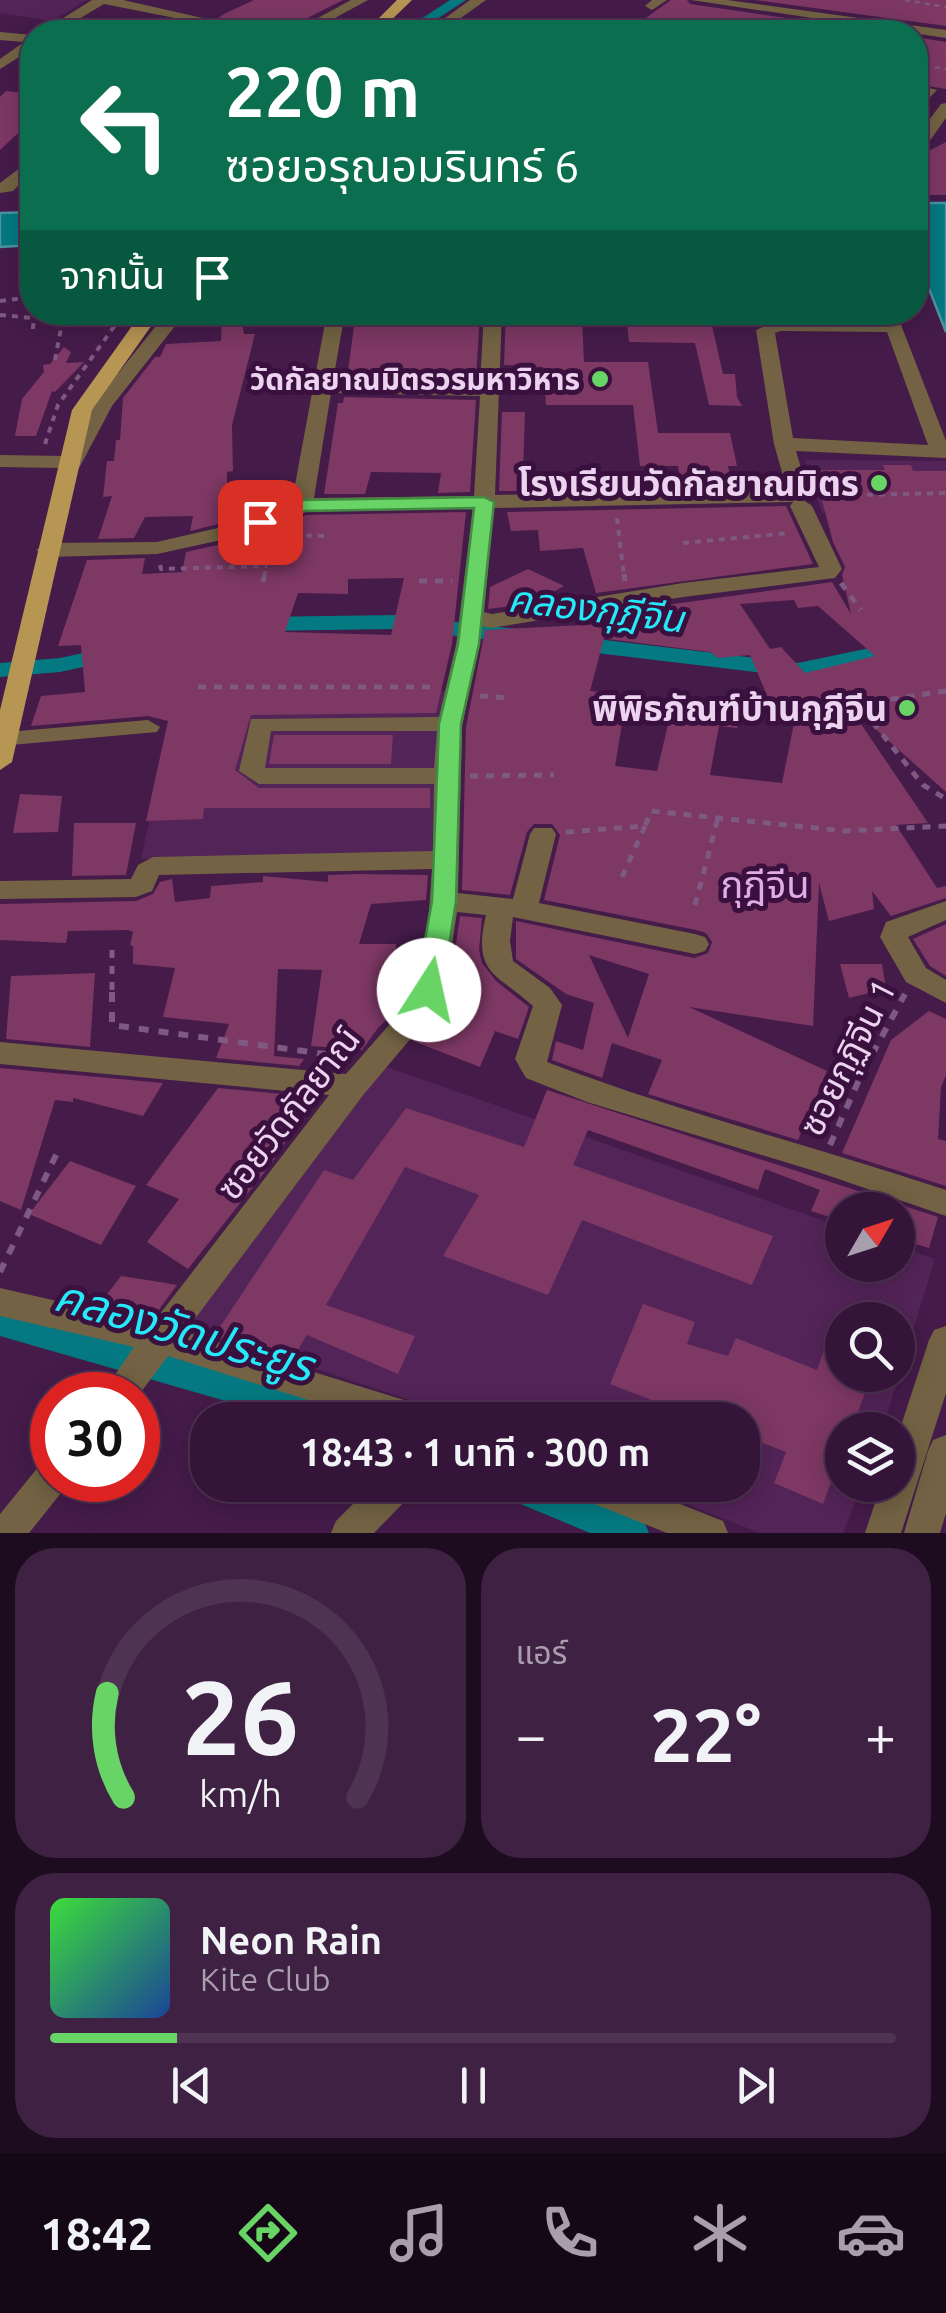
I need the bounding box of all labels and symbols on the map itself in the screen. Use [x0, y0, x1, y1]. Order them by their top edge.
place label: วัดกัลยาณมิตรวรมหาวิหาร [250, 362, 580, 396]
marker: วัดกัลยาณมิตรวรมหาวิหาร [589, 368, 611, 390]
place label: โรงเรียนวัดกัลยาณมิตร [518, 463, 859, 503]
marker: โรงเรียนวัดกัลยาณมิตร [868, 472, 890, 494]
pin [218, 480, 303, 565]
water label: คลองกุฎีจีน [505, 576, 689, 643]
place label: พิพิธภัณฑ์บ้านกุฎีจีน [592, 688, 887, 730]
marker: พิพิธภัณฑ์บ้านกุฎีจีน [896, 697, 918, 719]
district label: กุฎีจีน [720, 863, 810, 908]
position arrow [377, 938, 481, 1042]
street label: ซอยกุฏิจีน 1 [791, 972, 905, 1143]
street label: ซอยวัดกัลยาณ์ [209, 1019, 367, 1207]
north arrow [825, 1192, 915, 1282]
water label: คลองวัดประยูร [48, 1269, 322, 1395]
speed limit sign: 30 [30, 1372, 160, 1502]

